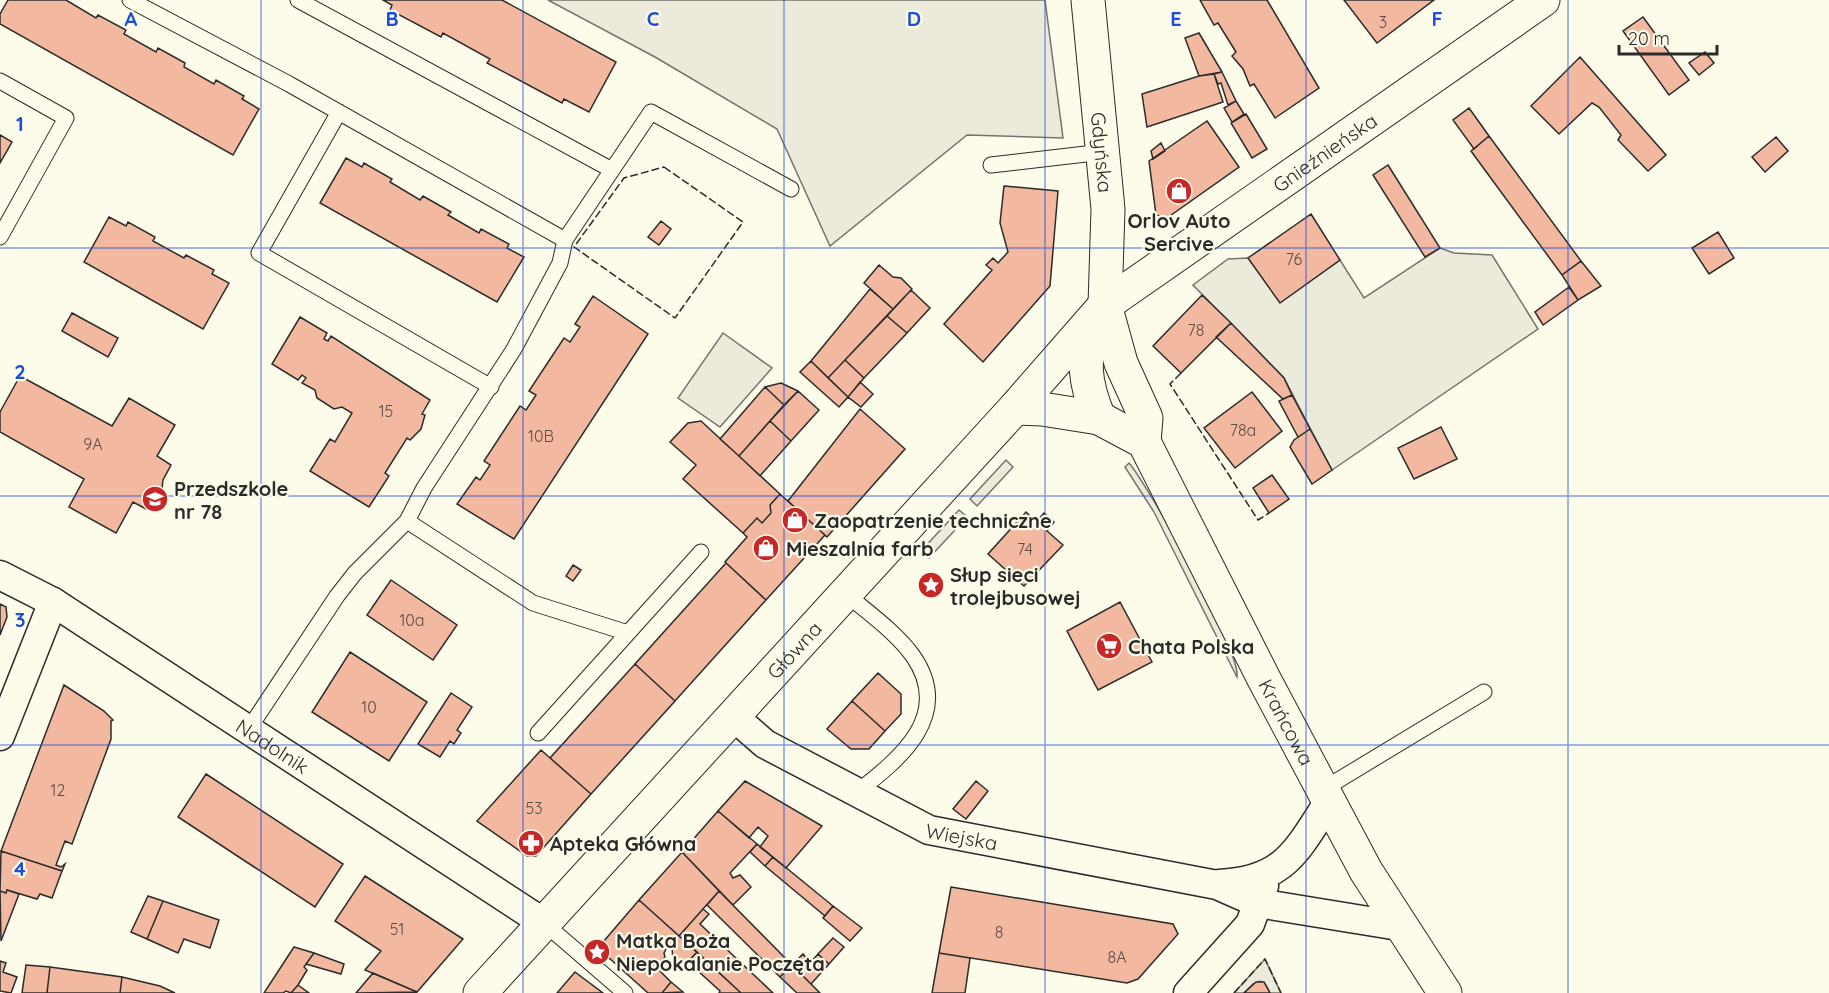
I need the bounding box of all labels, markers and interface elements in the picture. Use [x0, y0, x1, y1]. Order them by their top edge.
text: A [125, 6, 138, 31]
text: B [385, 6, 399, 31]
text: C [647, 6, 660, 31]
text: D [907, 6, 921, 31]
text: E [1170, 6, 1182, 31]
text: F [1431, 6, 1443, 31]
house number: 3 [1379, 12, 1387, 32]
scale bar [1619, 18, 1716, 56]
text: 20 m [1628, 27, 1670, 50]
street label: Gnieźnieńska [1267, 107, 1381, 197]
text: 1 [16, 111, 24, 136]
street label: Gdyńska [1086, 111, 1119, 194]
shop icon: Orlov Auto Sercive [1164, 176, 1194, 206]
place label: Orlov Auto Sercive [1127, 208, 1231, 256]
house number: 76 [1286, 249, 1303, 269]
house number: 78 [1188, 320, 1204, 340]
text: 2 [14, 359, 26, 384]
house number: 15 [379, 401, 393, 421]
house number: 78a [1230, 420, 1256, 440]
house number: 10B [528, 426, 554, 446]
house number: 9A [83, 434, 103, 454]
place label: Przedszkole nr 78 [174, 476, 288, 524]
school or university icon: Przedszkole nr 78 [140, 484, 170, 514]
shop icon: Zaopatrzenie techniczne [780, 505, 810, 535]
place label: Zaopatrzenie techniczne [814, 508, 1052, 533]
shop icon: Mieszalnia farb [751, 533, 781, 563]
place label: Mieszalnia farb [786, 536, 934, 561]
house number: 74 [1017, 539, 1033, 559]
place label: Słup sieci trolejbusowej [950, 562, 1080, 610]
place icon: Słup sieci trolejbusowej [916, 570, 946, 600]
text: 3 [15, 607, 25, 632]
house number: 10a [399, 610, 425, 630]
street label: Główna [761, 616, 826, 684]
supermarket icon: Chata Polska [1094, 631, 1124, 661]
place label: Chata Polska [1128, 634, 1254, 659]
street label: Krańcowa [1254, 674, 1320, 769]
house number: 10 [361, 697, 377, 717]
street label: Nadolnik [232, 713, 314, 779]
house number: 12 [51, 780, 66, 800]
house number: 53 [525, 798, 543, 818]
street label: Wiejska [924, 817, 1000, 855]
pharmacy icon: Apteka Główna [516, 828, 546, 858]
place label: Apteka Główna [550, 831, 696, 856]
text: 4 [14, 856, 26, 881]
house number: 51 [390, 919, 404, 939]
house number: 8 [995, 922, 1003, 942]
place label: Matka Boża Niepokalanie Poczęta [616, 928, 825, 976]
place icon: Matka Boża Niepokalanie Poczęta [582, 937, 612, 967]
house number: 8A [1108, 947, 1127, 967]

